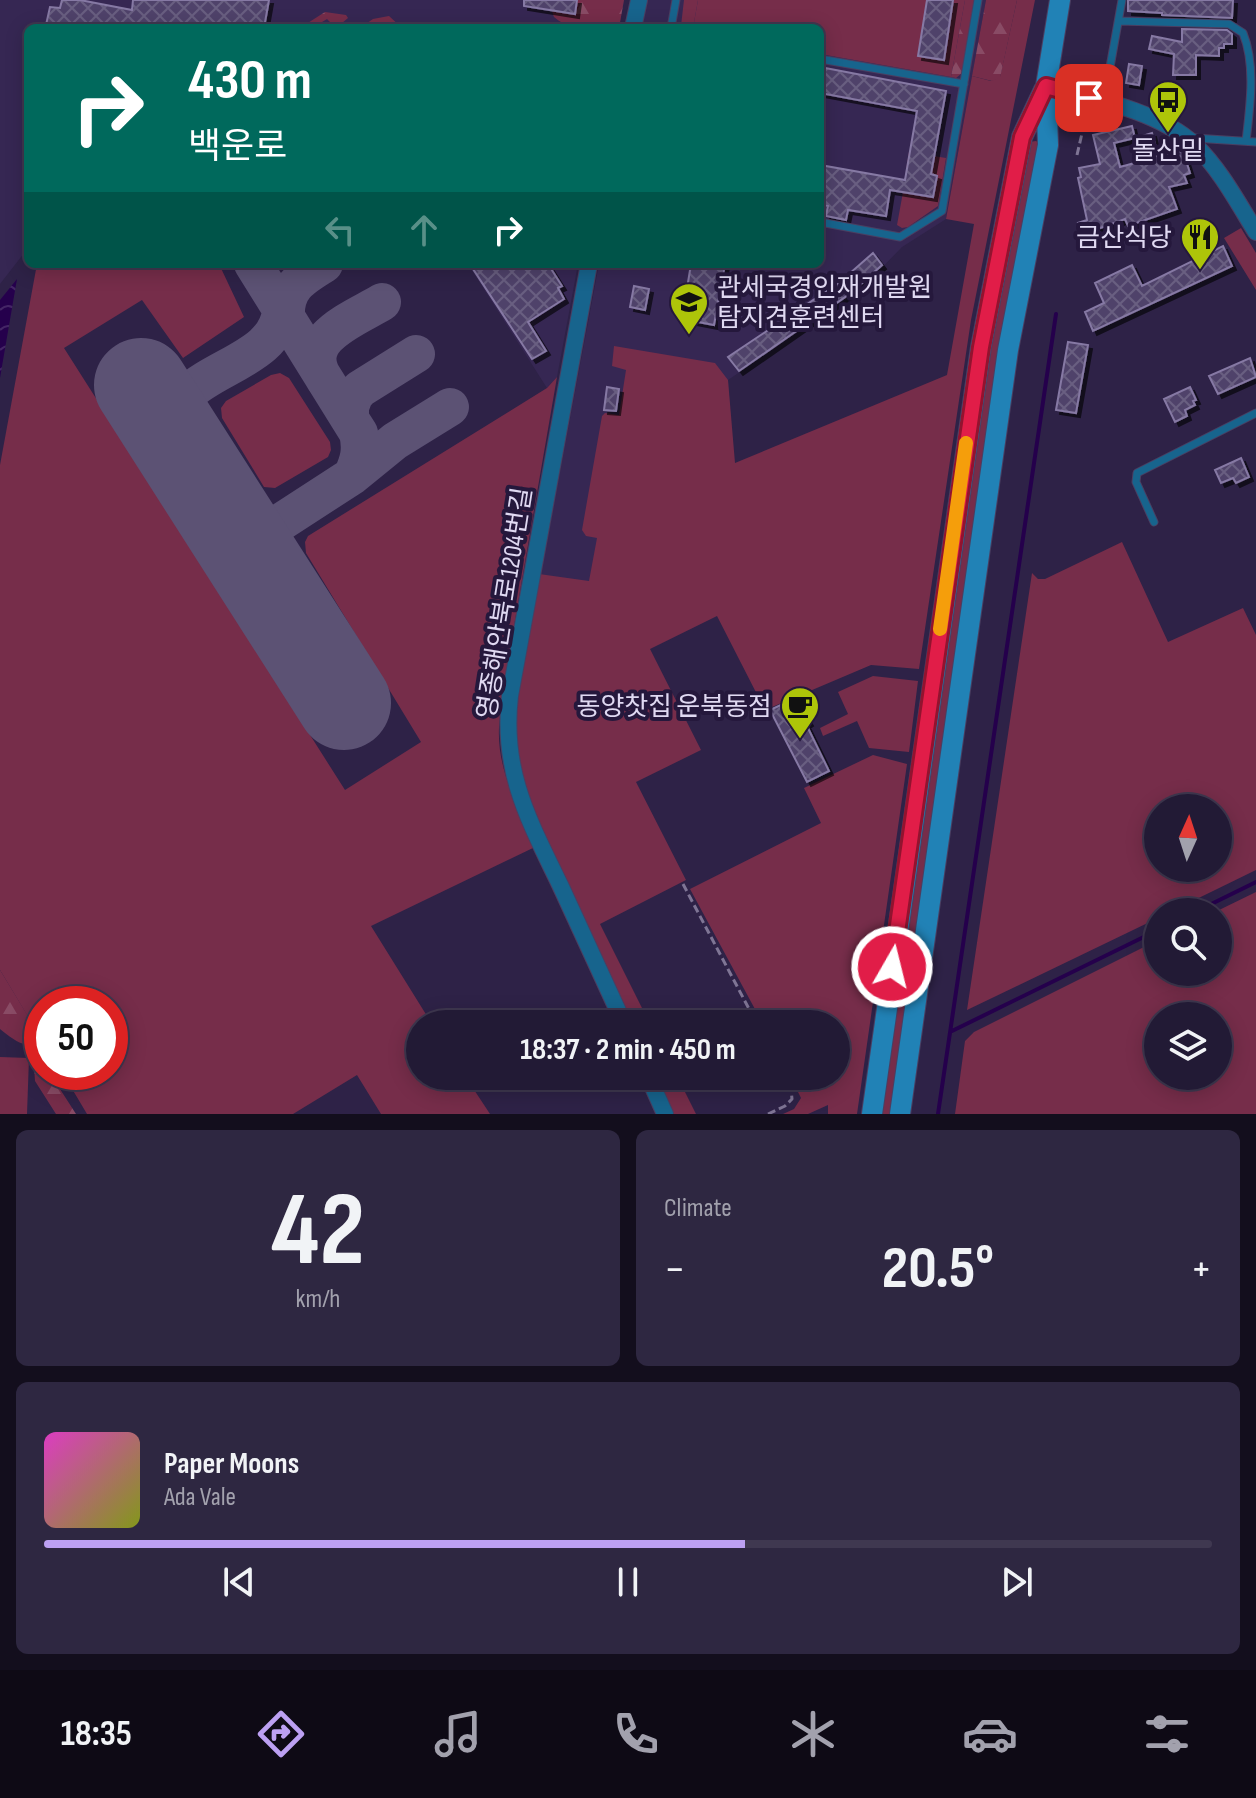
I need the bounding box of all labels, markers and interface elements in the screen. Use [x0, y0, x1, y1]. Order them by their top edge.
text: 430 m [188, 48, 312, 115]
icon: right [56, 56, 160, 160]
pin [1055, 64, 1123, 132]
icon: arrive [1067, 76, 1111, 120]
bus stop icon: 돌산밑 [1147, 79, 1189, 134]
text: 백운로 [188, 126, 287, 169]
place label: 돌산밑 [1132, 136, 1204, 167]
icon: left [318, 208, 362, 252]
icon: ahead [402, 208, 446, 252]
icon: right [486, 208, 530, 252]
restaurant icon: 금산식당 [1179, 216, 1221, 271]
place label: 금산식당 [1076, 223, 1172, 254]
place label: 관세국경인재개발원 탐지견훈련센터 [717, 273, 932, 334]
school or university icon: 관세국경인재개발원 탐지견훈련센터 [668, 281, 710, 336]
street label: 영종해안북로1204번길 [472, 485, 539, 721]
cafe icon: 동양찻집 운북동점 [779, 685, 821, 740]
place label: 동양찻집 운북동점 [577, 692, 772, 723]
north arrow [1144, 794, 1232, 882]
map controls [1144, 794, 1232, 1090]
button: search [1144, 898, 1232, 986]
position arrow [850, 925, 934, 1009]
speed limit sign: 50 [24, 986, 128, 1090]
button: layers [1144, 1002, 1232, 1090]
text: 18:37 · 2 min · 450 m [520, 1032, 736, 1068]
text: 42 [271, 1169, 365, 1294]
text: Climate [664, 1193, 732, 1224]
text: 20.5° [882, 1233, 994, 1305]
text: − [664, 1243, 686, 1296]
text: + [1190, 1243, 1212, 1296]
text: km/h [296, 1284, 340, 1315]
text: Paper Moons [164, 1446, 299, 1482]
text: Ada Vale [164, 1482, 236, 1513]
icon: previous [217, 1560, 261, 1604]
icon: pause [606, 1560, 650, 1604]
icon: next [995, 1560, 1039, 1604]
icon: directions [253, 1706, 309, 1762]
icon: music [430, 1706, 486, 1762]
icon: phone [608, 1706, 664, 1762]
icon: climate [785, 1706, 841, 1762]
icon: car [962, 1706, 1018, 1762]
icon: filters [1139, 1706, 1195, 1762]
text: 18:35 [61, 1713, 132, 1756]

